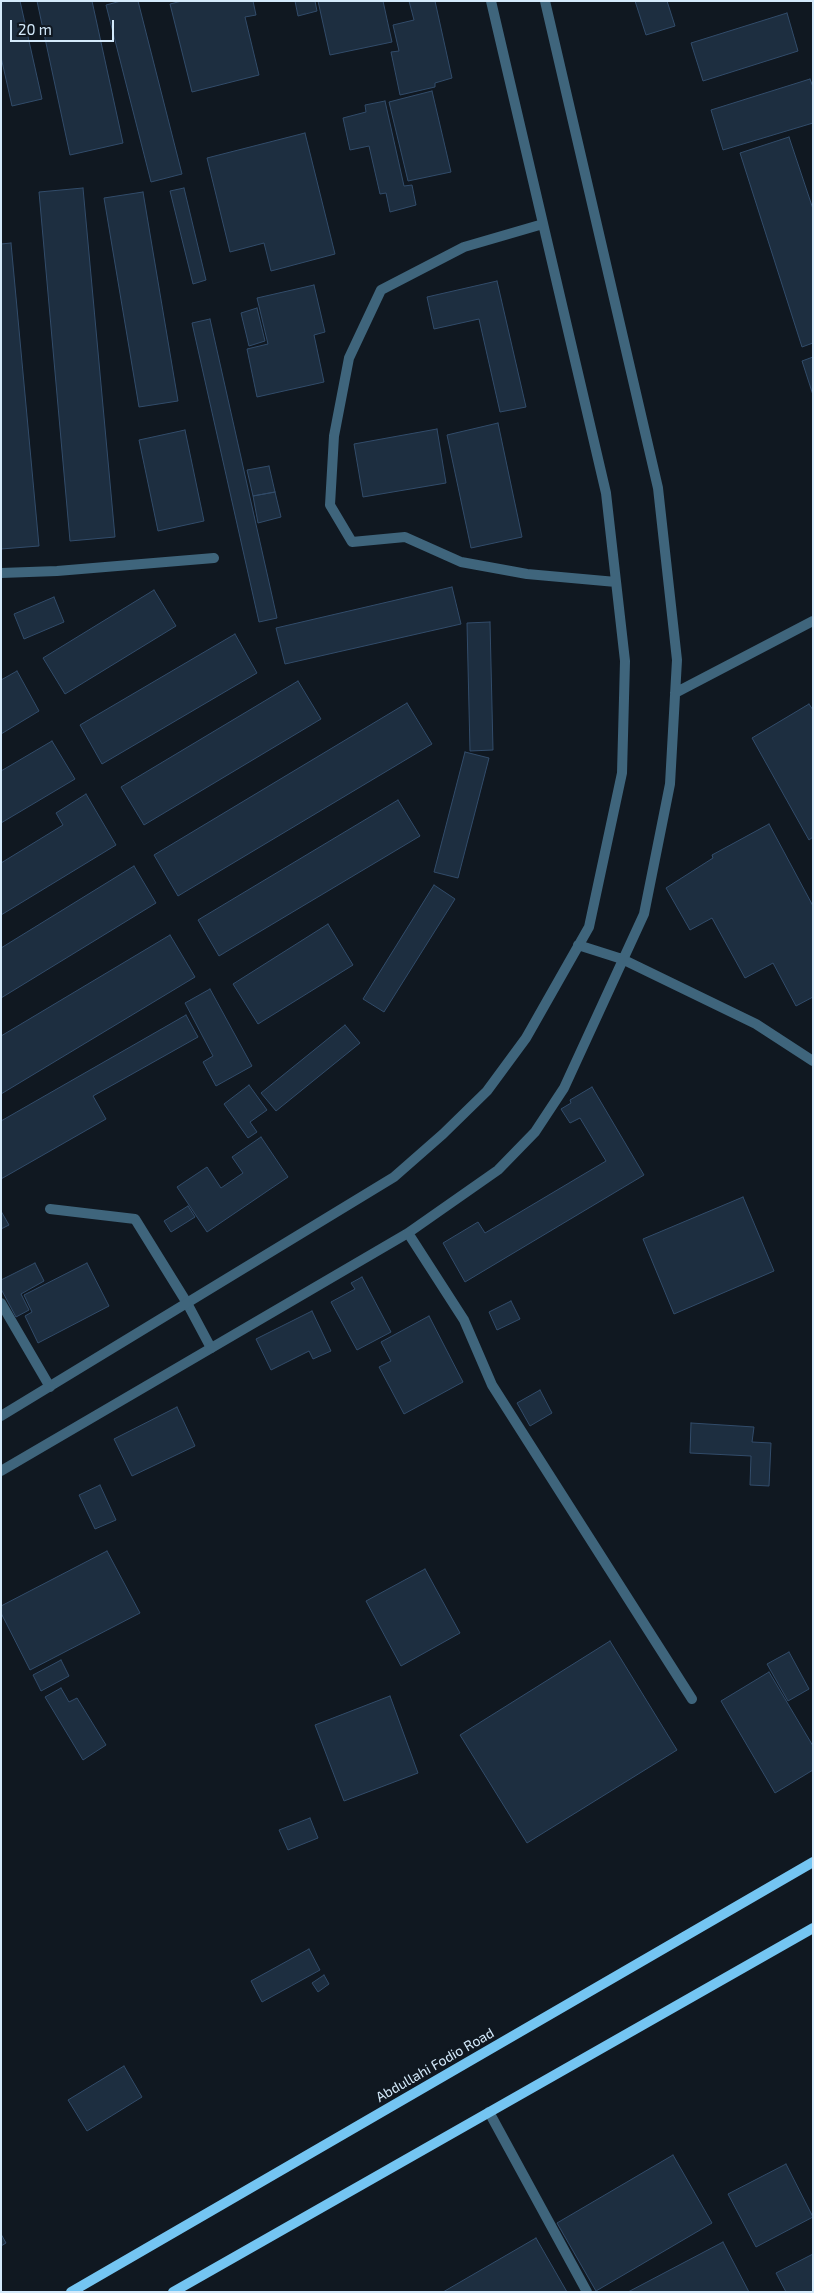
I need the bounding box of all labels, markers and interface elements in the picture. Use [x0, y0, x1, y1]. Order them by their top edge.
scale bar [12, 10, 116, 42]
text: 20 m [18, 20, 52, 38]
street label: Abdullahi Fodio Road [373, 2024, 497, 2106]

